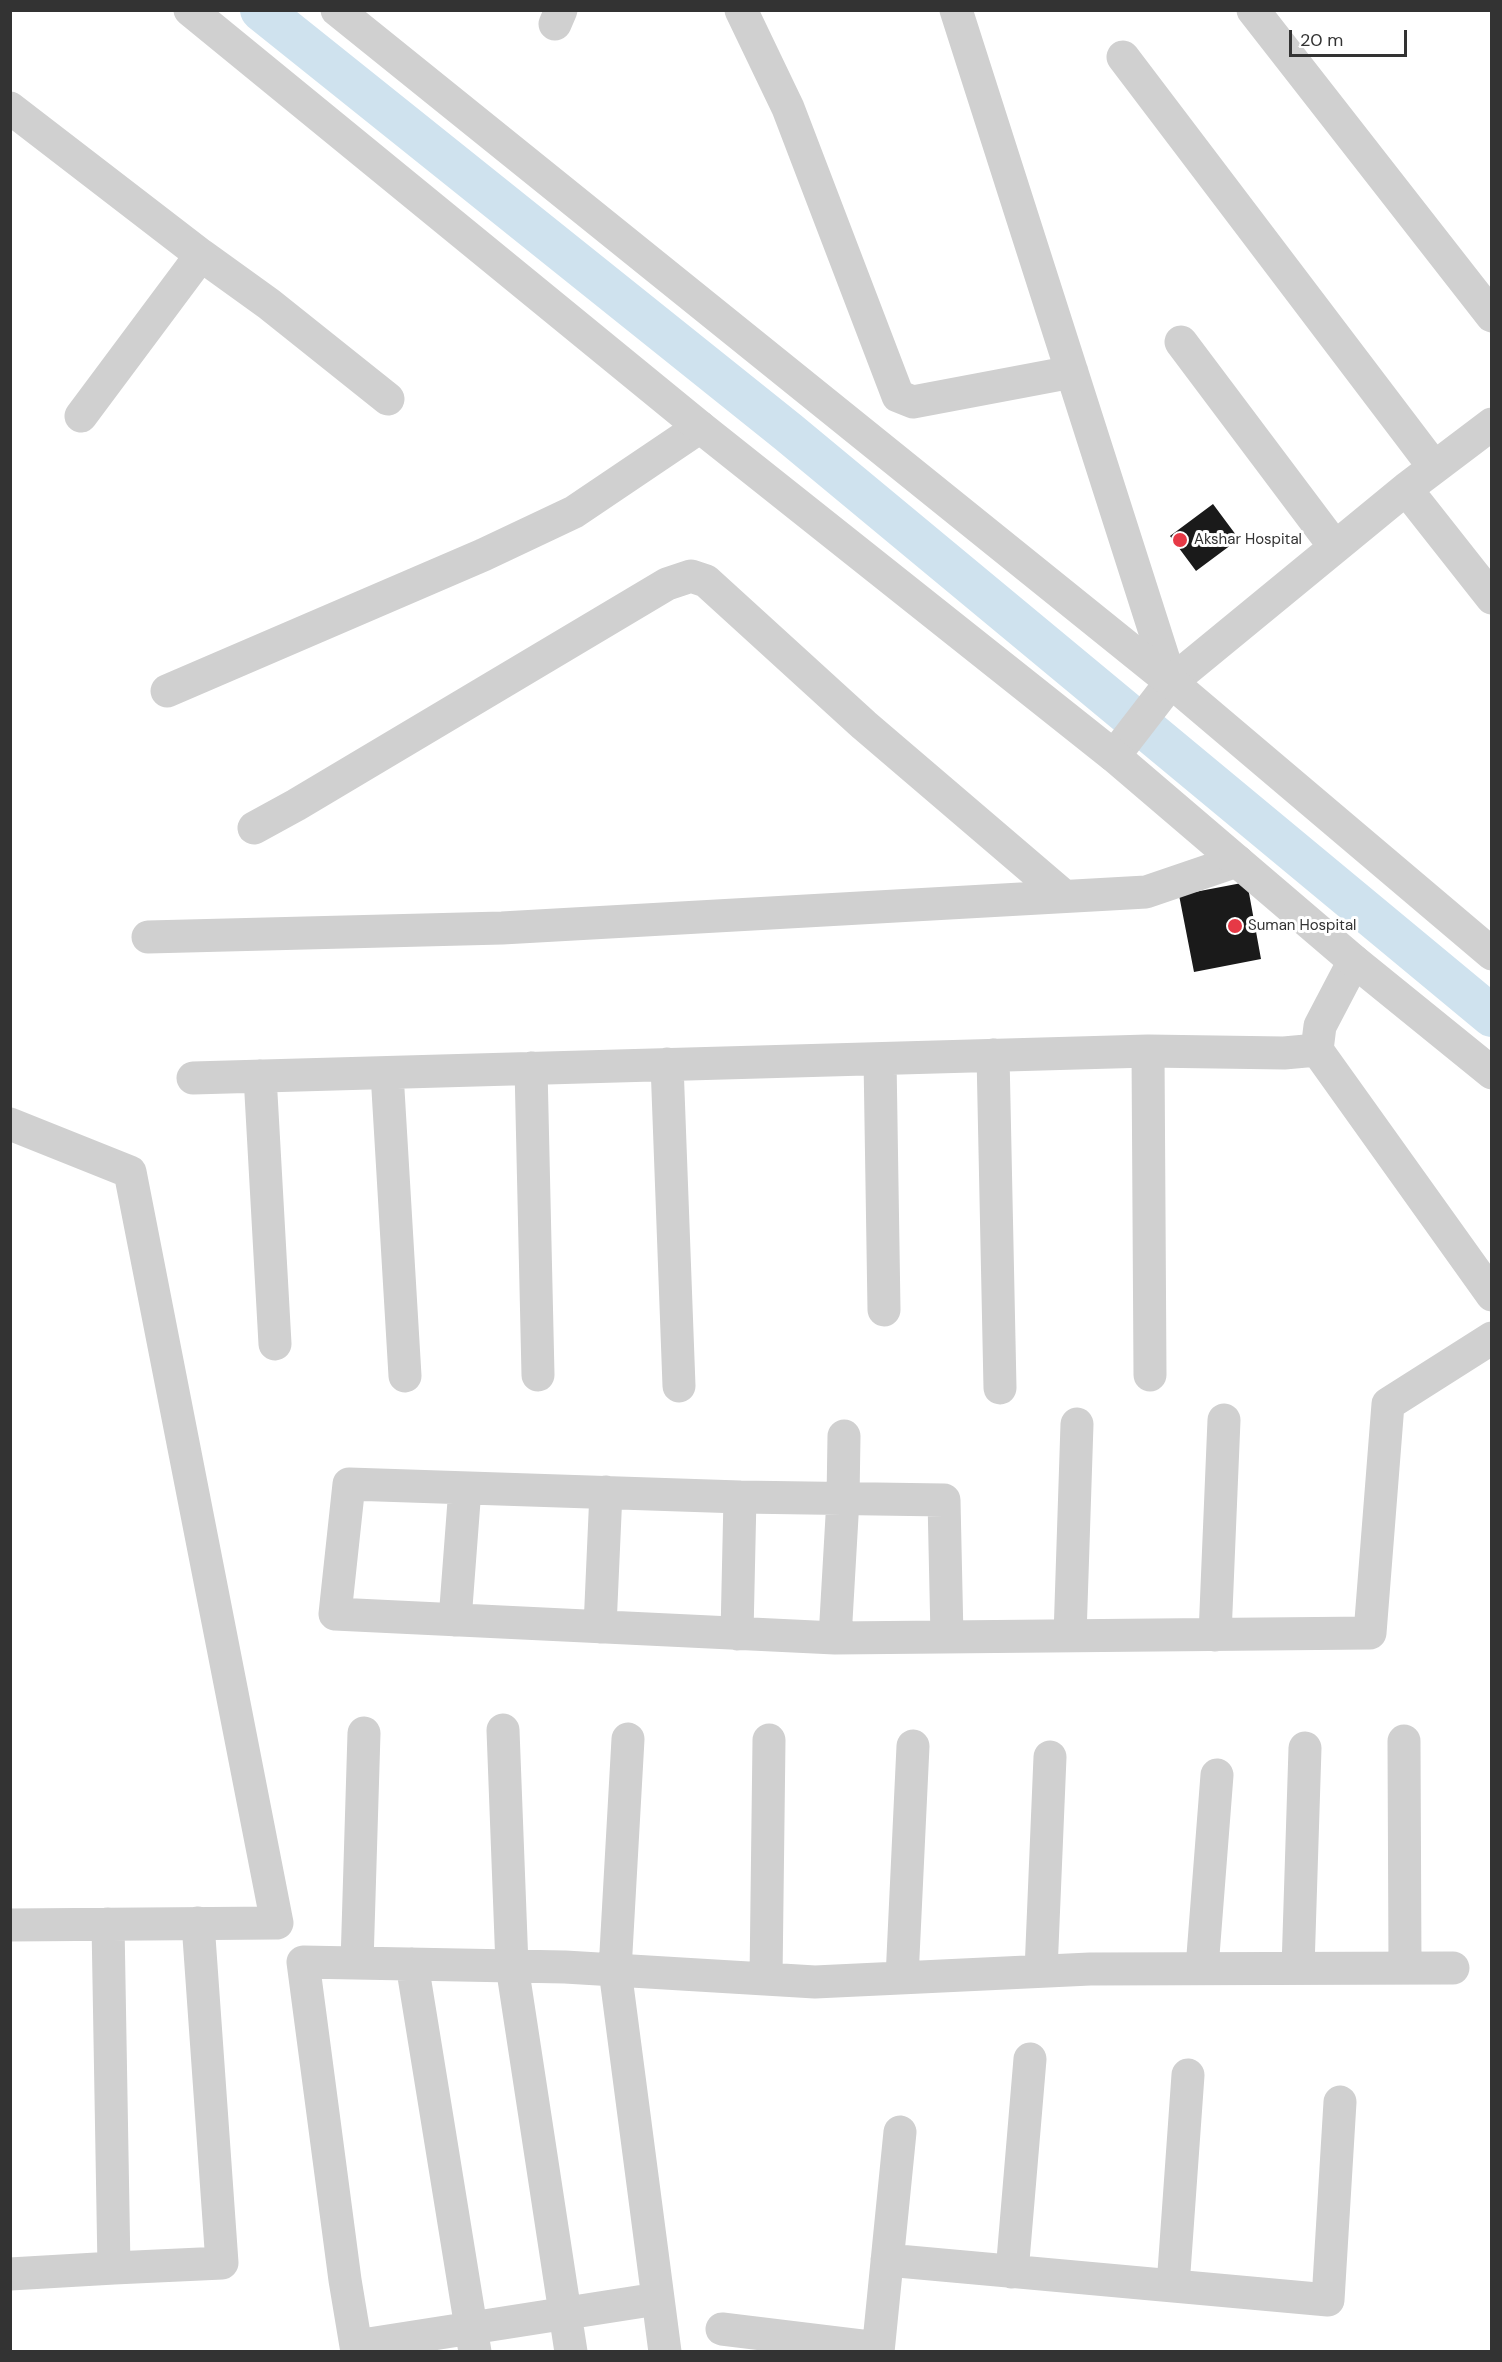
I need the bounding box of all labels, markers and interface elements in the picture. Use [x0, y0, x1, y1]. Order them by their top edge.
scale bar [1292, 18, 1410, 56]
text: 20 m [1300, 28, 1343, 52]
marker: Akshar Hospital [1171, 531, 1189, 549]
place label: Akshar Hospital [1194, 531, 1302, 549]
marker: Suman Hospital [1226, 917, 1244, 935]
place label: Suman Hospital [1248, 917, 1356, 935]

